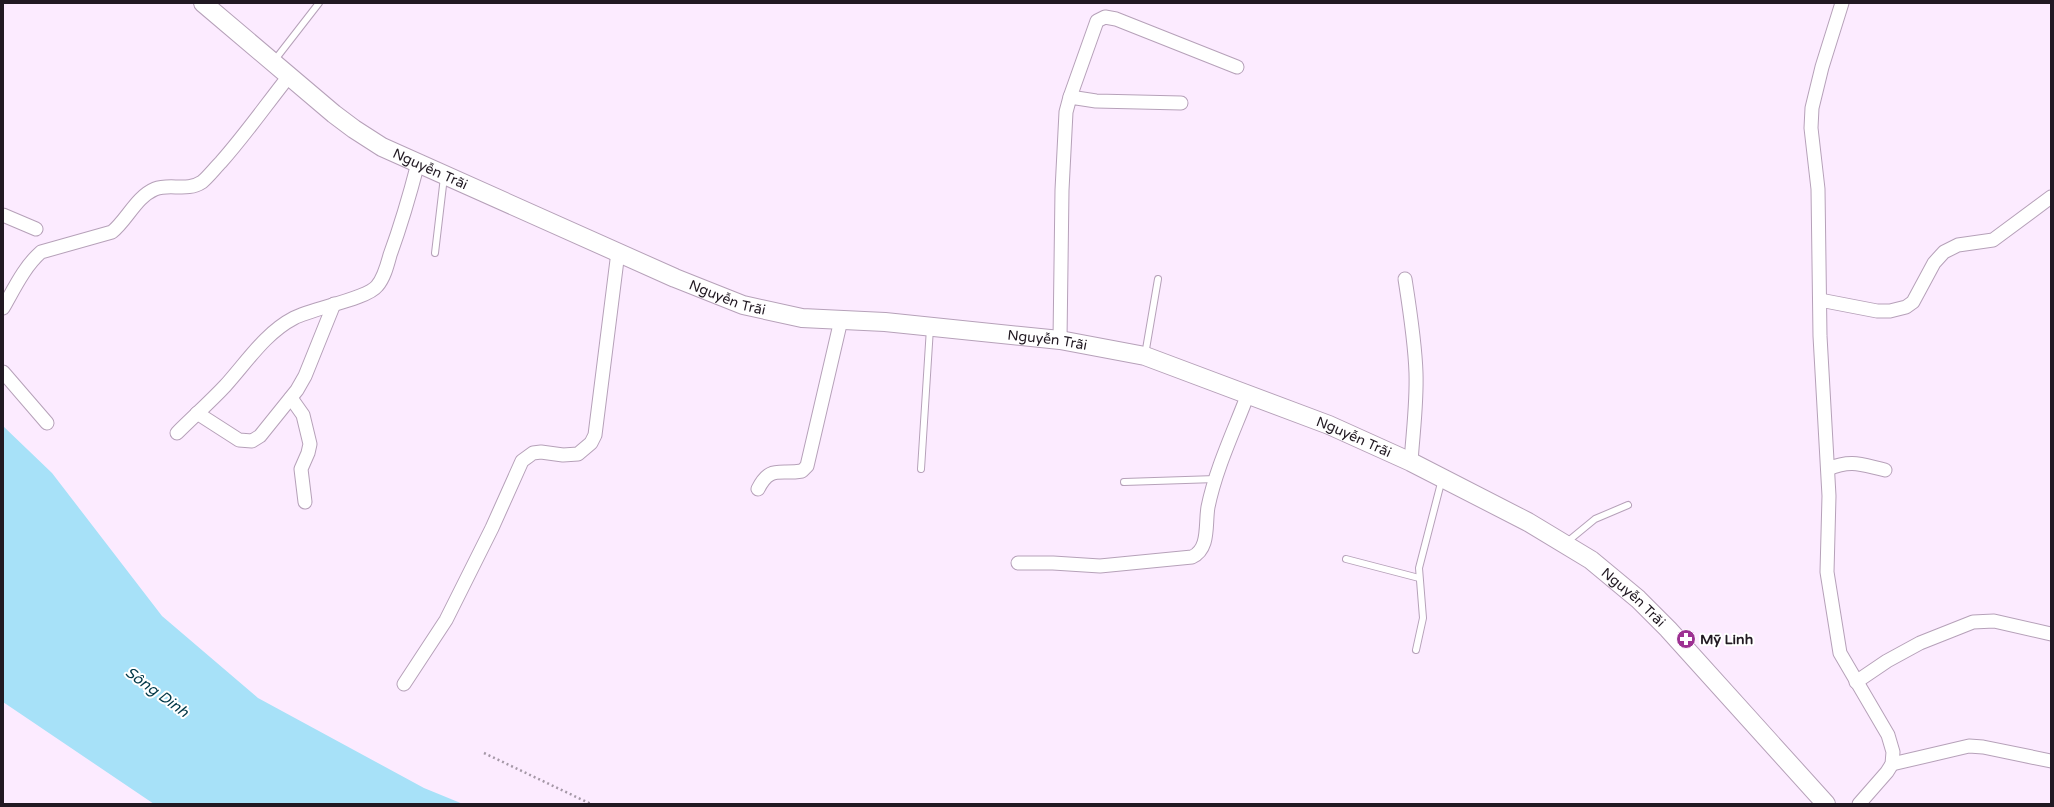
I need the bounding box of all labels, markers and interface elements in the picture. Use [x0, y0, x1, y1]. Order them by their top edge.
street label: Nguyễn Trãi [390, 145, 470, 193]
street label: Nguyễn Trãi [686, 276, 767, 319]
street label: Nguyễn Trãi [1007, 327, 1089, 354]
street label: Nguyễn Trãi [1314, 413, 1394, 461]
street label: Nguyễn Trãi [1598, 564, 1669, 631]
pharmacy icon: Mỹ Linh [1675, 628, 1697, 650]
place label: Mỹ Linh [1700, 631, 1753, 648]
water label: Sông Dinh [122, 663, 193, 722]

